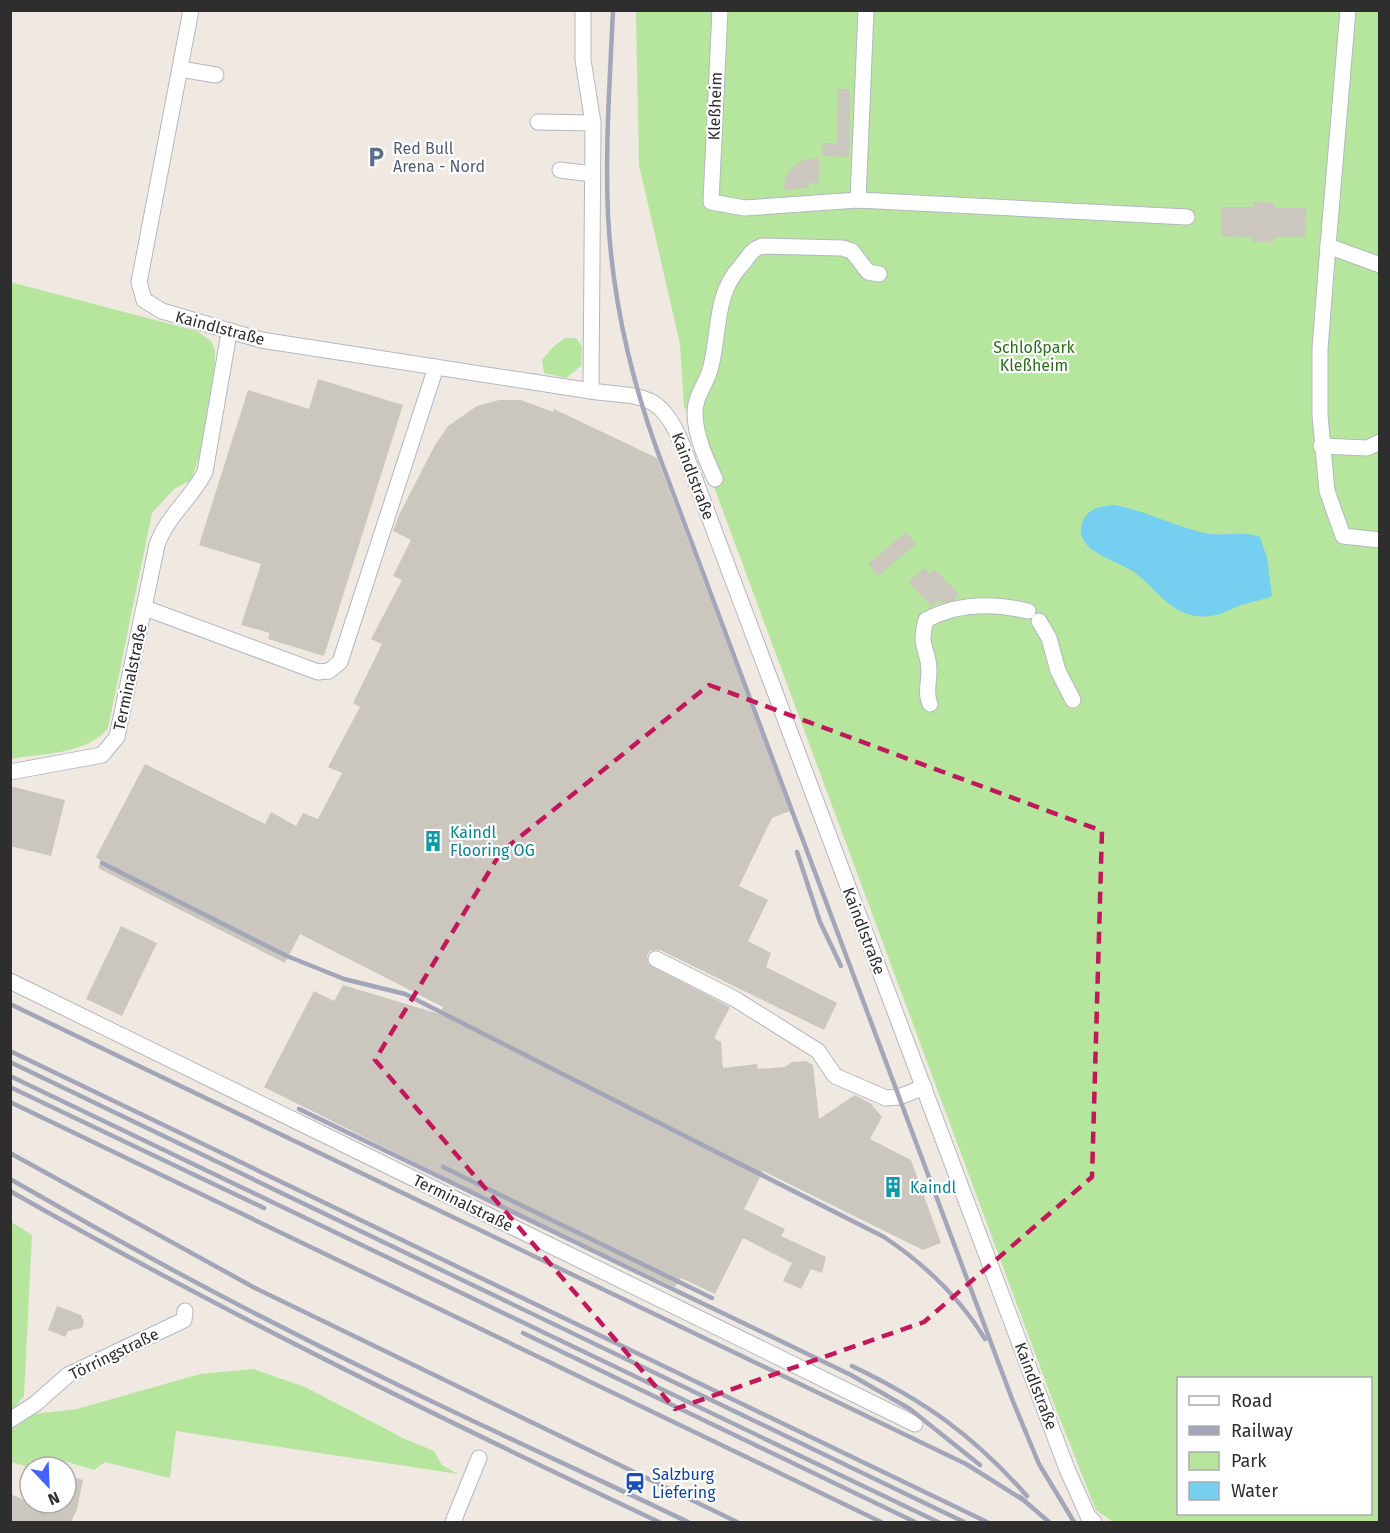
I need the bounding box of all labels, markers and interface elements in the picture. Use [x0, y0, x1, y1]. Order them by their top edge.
street label: Kleßheim [704, 71, 726, 141]
place label: Red Bull Arena - Nord [393, 139, 485, 176]
parking icon: Red Bull Arena - Nord [364, 145, 388, 169]
street label: Kaindlstraße [173, 307, 267, 349]
park label: Schloßpark Kleßheim [993, 338, 1076, 375]
street label: Kaindlstraße [668, 430, 718, 522]
street label: Terminalstraße [109, 622, 151, 732]
place label: Kaindl Flooring OG [450, 823, 535, 860]
building icon: Kaindl Flooring OG [421, 829, 445, 853]
street label: Kaindlstraße [839, 885, 889, 977]
street label: Terminalstraße [410, 1171, 516, 1235]
building icon: Kaindl [881, 1175, 905, 1199]
place label: Kaindl [910, 1178, 956, 1197]
street label: Törringstraße [66, 1324, 162, 1384]
street label: Kaindlstraße [1011, 1340, 1061, 1432]
legend [1177, 1377, 1372, 1515]
text: Road [1231, 1390, 1273, 1412]
text: Railway [1231, 1420, 1293, 1442]
text: Park [1231, 1450, 1267, 1472]
north arrow [18, 1455, 78, 1515]
place label: Salzburg Liefering [652, 1465, 716, 1502]
station icon: Salzburg Liefering [623, 1471, 647, 1495]
text: Water [1231, 1480, 1278, 1502]
text: N [45, 1488, 62, 1509]

